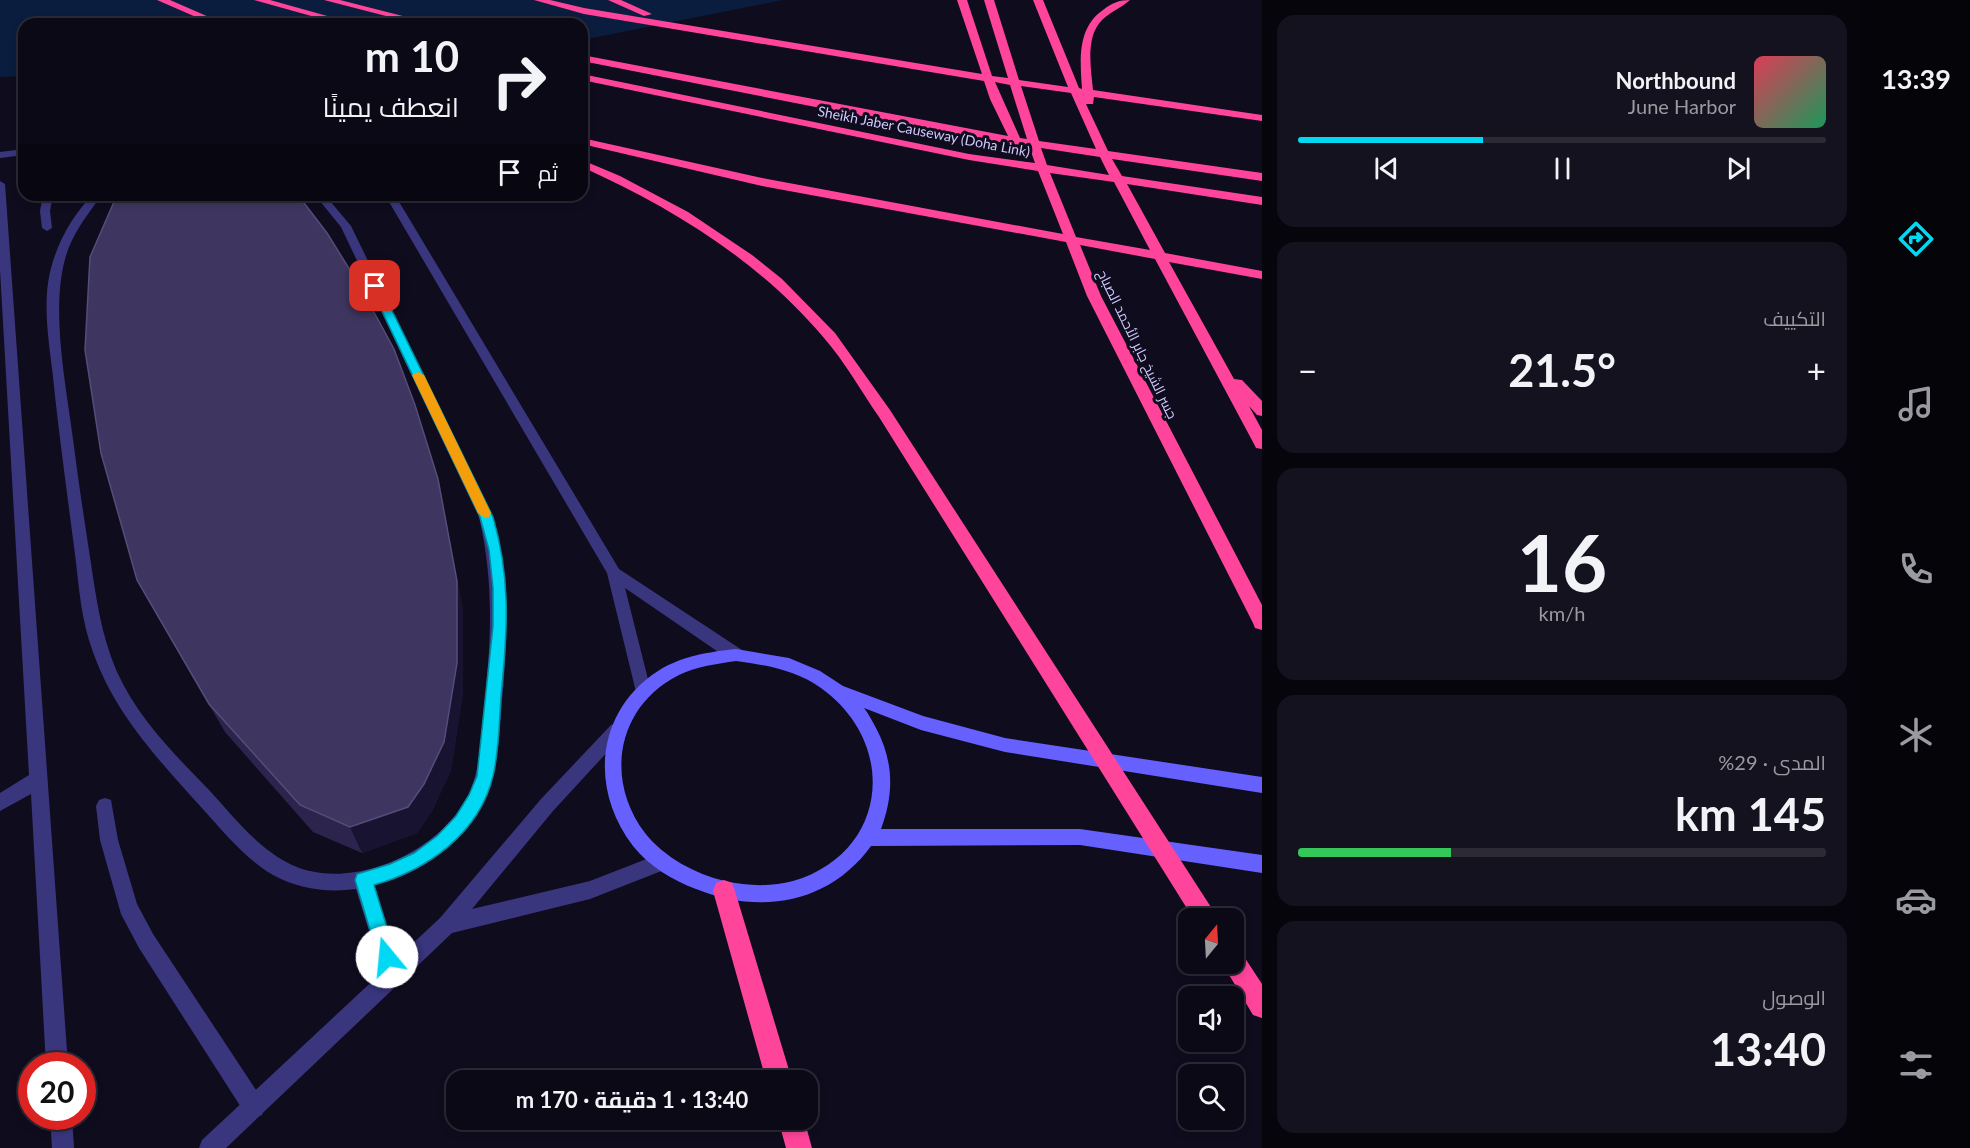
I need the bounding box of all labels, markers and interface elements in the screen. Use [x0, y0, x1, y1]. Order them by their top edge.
text: 10 m [365, 31, 459, 81]
icon: right [480, 42, 558, 120]
text: 13:39 [1881, 62, 1951, 95]
text: Northbound [1616, 67, 1736, 94]
text: انعطف يمينًا [322, 90, 459, 123]
text: June Harbor [1628, 94, 1736, 118]
street label: Sheikh Jaber Causeway (Doha Link) [816, 102, 1032, 160]
icon: previous [1370, 152, 1403, 185]
icon: pause [1546, 152, 1579, 185]
icon: next [1722, 152, 1755, 185]
icon: arrive [493, 156, 526, 189]
text: ثم [538, 159, 558, 186]
icon: directions [1895, 218, 1937, 260]
pin [349, 260, 400, 311]
street label: جسر الشيخ جابر الأحمد الصباح [1094, 267, 1182, 422]
icon: arrive [358, 269, 391, 302]
text: التكييف [1763, 306, 1826, 330]
text: 21.5° [1508, 343, 1616, 397]
text: − [1298, 350, 1317, 390]
text: + [1807, 350, 1826, 390]
icon: music [1895, 383, 1937, 425]
text: 16 [1517, 515, 1607, 609]
icon: phone [1895, 548, 1937, 590]
text: km/h [1539, 601, 1585, 625]
icon: climate [1895, 714, 1937, 756]
text: المدى · 29% [1718, 750, 1826, 774]
text: 145 km [1675, 787, 1826, 841]
icon: car [1895, 879, 1937, 921]
north arrow [1178, 908, 1244, 974]
map controls [1178, 908, 1244, 1130]
position arrow [355, 925, 419, 989]
text: الوصول [1762, 985, 1826, 1009]
button: sound [1178, 986, 1244, 1052]
text: 13:40 [1710, 1022, 1826, 1076]
icon: filters [1895, 1044, 1937, 1086]
speed limit sign: 20 [18, 1052, 96, 1130]
button: search [1178, 1064, 1244, 1130]
text: 13:40 · 1 دقيقة · 170 m [516, 1086, 748, 1113]

